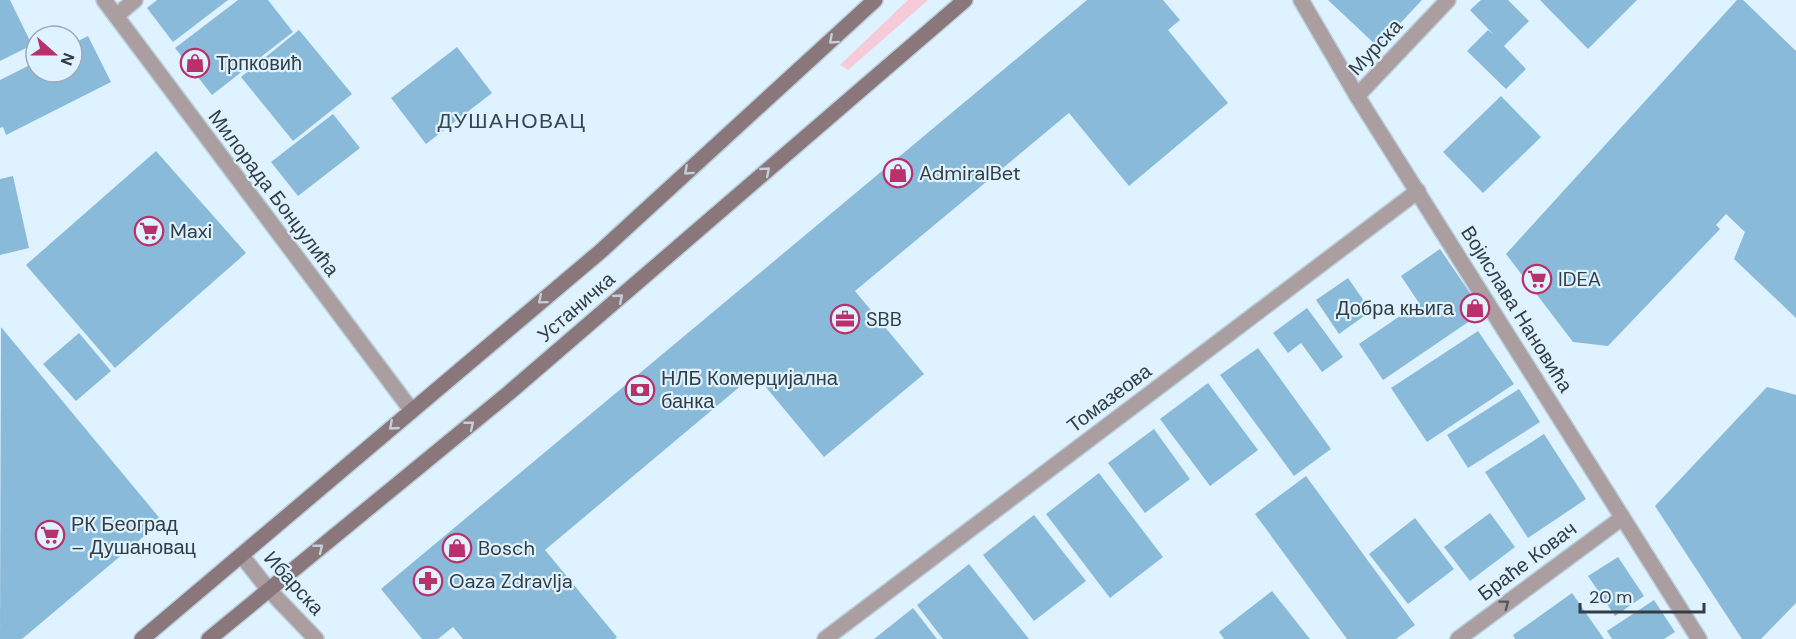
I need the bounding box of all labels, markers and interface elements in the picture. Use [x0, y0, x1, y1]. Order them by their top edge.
street label: Мурска [1342, 13, 1408, 81]
north arrow [24, 24, 84, 84]
one-way arrow [829, 33, 840, 44]
shop icon: Трпковић [179, 47, 211, 79]
text: N [56, 50, 79, 68]
place label: Трпковић [216, 50, 302, 76]
street label: Милорада Бонџулића [203, 104, 346, 282]
district label: ДУШАНОВАЦ [438, 107, 586, 135]
shop icon: AdmiralBet [882, 157, 914, 189]
place label: AdmiralBet [919, 160, 1021, 186]
one-way arrow [685, 164, 695, 175]
one-way arrow [759, 167, 770, 178]
supermarket icon: Maxi [133, 215, 165, 247]
place label: Maxi [170, 218, 212, 244]
street label: Војислава Нановића [1455, 221, 1579, 398]
supermarket icon: IDEA [1521, 263, 1553, 295]
street label: Устаничка [532, 266, 621, 348]
place label: IDEA [1558, 266, 1601, 292]
shop icon: Добра књига [1459, 292, 1491, 324]
one-way arrow [538, 293, 549, 304]
one-way arrow [612, 294, 623, 305]
place label: Добра књига [1336, 295, 1455, 321]
office icon: SBB [829, 303, 861, 335]
place label: SBB [866, 306, 902, 332]
street label: Томазеова [1062, 357, 1157, 438]
place label: НЛБ Комерцијална банка [661, 365, 839, 414]
bank icon: НЛБ Комерцијална банка [624, 374, 656, 406]
one-way arrow [389, 419, 400, 430]
one-way arrow [463, 421, 474, 432]
place label: РК Београд – Душановац [71, 511, 196, 560]
street label: Браће Ковач [1472, 515, 1582, 607]
supermarket icon: РК Београд – Душановац [34, 519, 66, 551]
shop icon: Bosch [441, 532, 473, 564]
place label: Bosch [478, 535, 535, 561]
one-way arrow [312, 544, 323, 555]
street label: Ибарска [258, 545, 330, 621]
pharmacy icon: Oaza Zdravlja [412, 565, 444, 597]
place label: Oaza Zdravlja [449, 568, 573, 594]
scale bar [1580, 576, 1704, 614]
text: 20 m [1589, 585, 1632, 609]
one-way arrow [1498, 600, 1509, 611]

